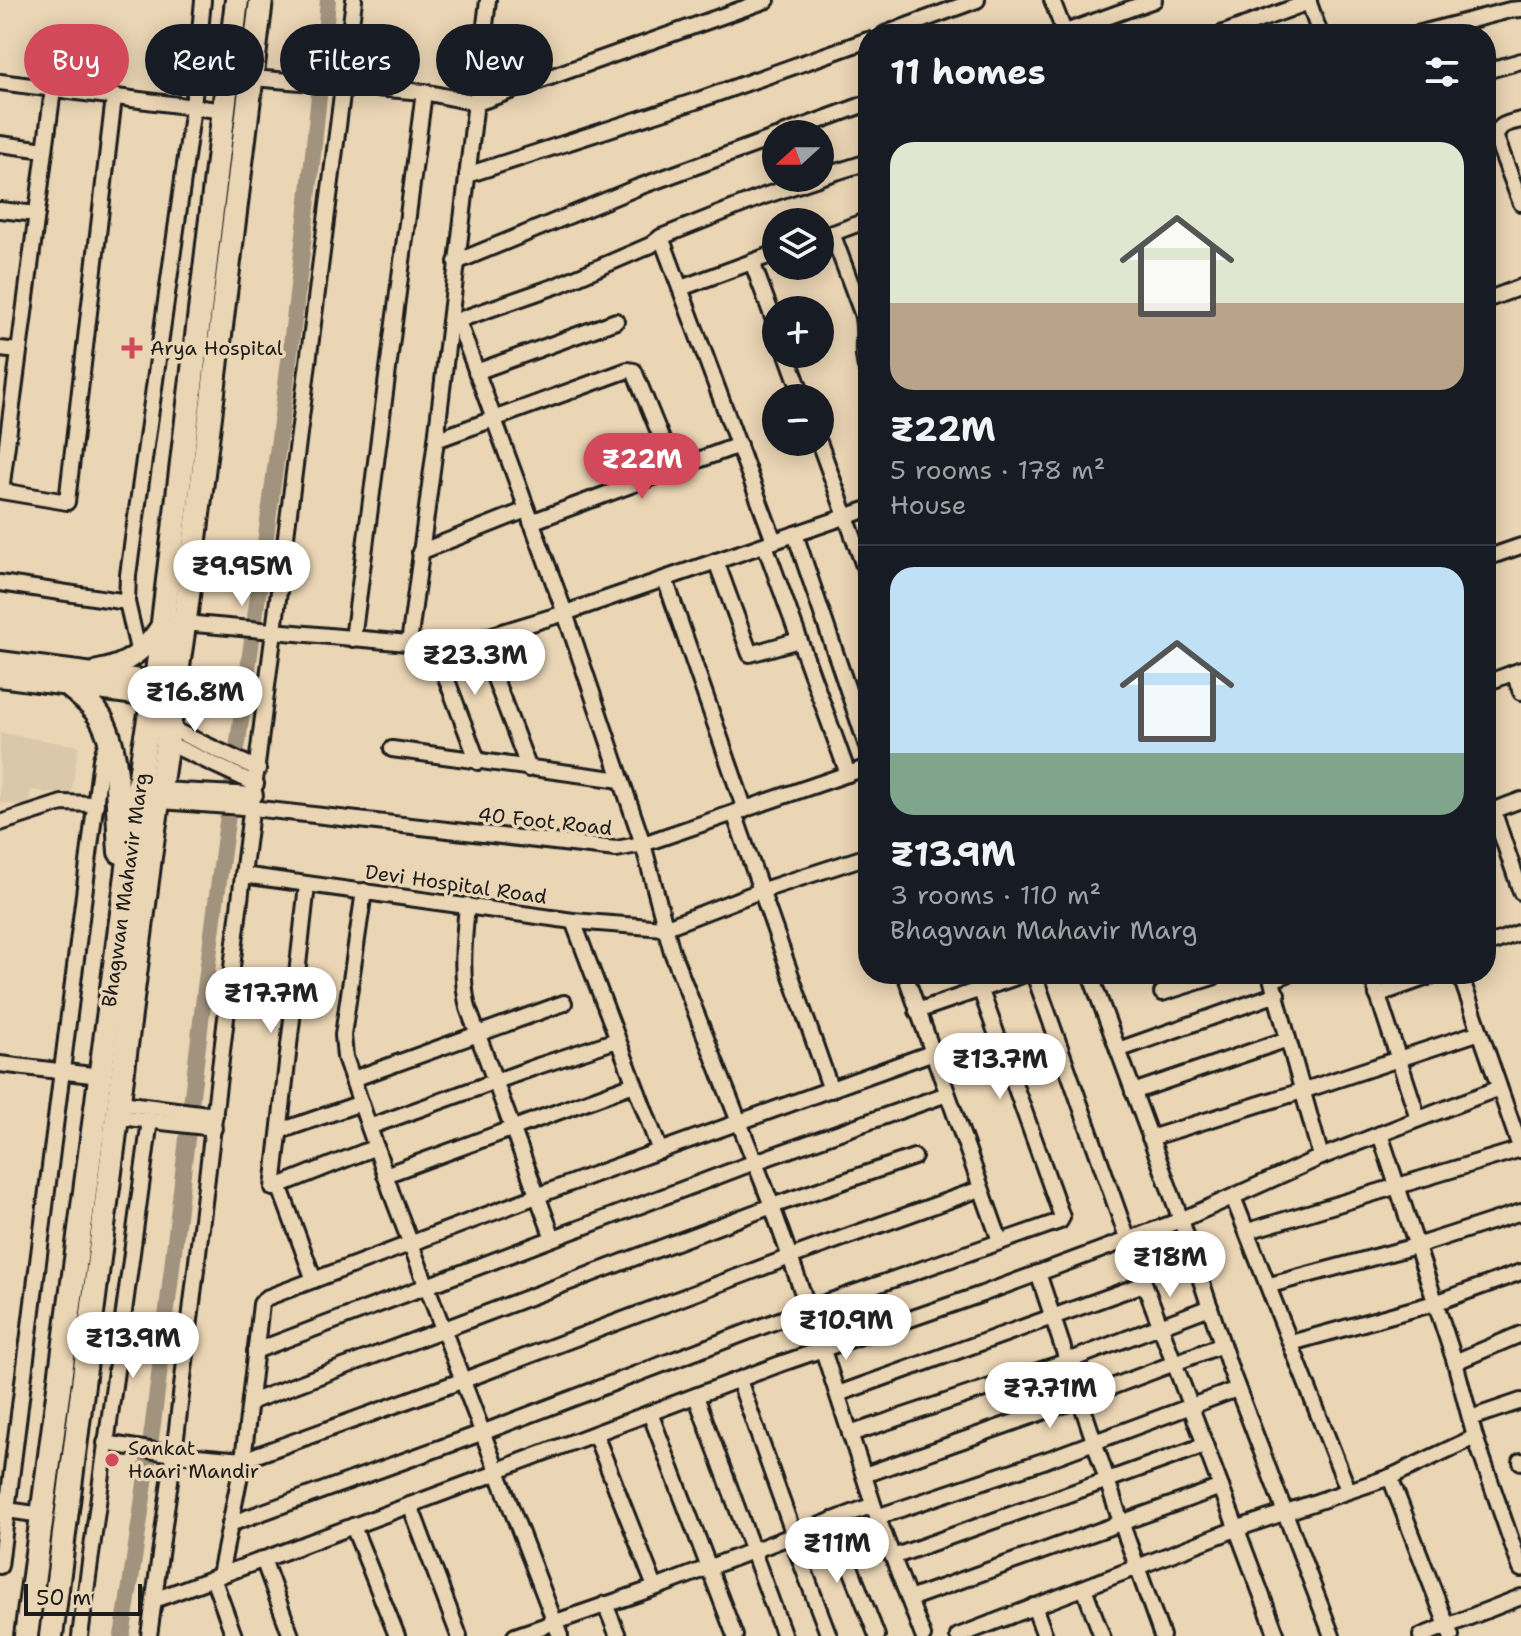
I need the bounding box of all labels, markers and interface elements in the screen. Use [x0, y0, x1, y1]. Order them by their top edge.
chip: Buy [24, 24, 129, 96]
chip: Rent [145, 24, 264, 96]
chip: Filters [280, 24, 420, 96]
chip: New [436, 24, 553, 96]
text: 11 homes [890, 49, 1046, 95]
icon: filters [1420, 50, 1464, 94]
north arrow [762, 120, 834, 192]
map controls [762, 120, 834, 456]
icon: home [1105, 194, 1249, 338]
button: layers [762, 208, 834, 280]
button: + [762, 296, 834, 368]
place label: Arya Hospital [150, 335, 283, 361]
marker: Arya Hospital [121, 337, 143, 359]
button: − [762, 384, 834, 456]
text: ₹22M [890, 406, 996, 452]
pin: ₹22M [595, 433, 689, 501]
text: ₹22M [602, 441, 682, 476]
text: 5 rooms · 178 m² [890, 452, 1106, 487]
text: House [890, 487, 966, 522]
pin: ₹9.95M [177, 540, 307, 608]
text: ₹9.95M [191, 548, 293, 583]
icon: home [1105, 619, 1249, 763]
pin: ₹23.3M [410, 629, 540, 697]
text: ₹23.3M [422, 637, 528, 672]
pin: ₹16.8M [130, 666, 260, 734]
text: ₹16.8M [146, 674, 244, 709]
street label: Bhagwan Mahavir Marg [96, 771, 154, 1009]
street label: 40 Foot Road [477, 801, 614, 841]
text: ₹13.9M [890, 831, 1016, 877]
street label: Devi Hospital Road [364, 858, 549, 910]
text: 3 rooms · 110 m² [890, 877, 1101, 912]
text: Bhagwan Mahavir Marg [890, 912, 1197, 947]
pin: ₹17.7M [206, 967, 336, 1035]
text: ₹17.7M [223, 975, 319, 1010]
pin: ₹13.7M [935, 1033, 1065, 1101]
text: ₹13.7M [952, 1041, 1048, 1076]
pin: ₹18M [1123, 1231, 1217, 1299]
text: ₹18M [1133, 1239, 1207, 1274]
pin: ₹10.9M [781, 1294, 911, 1362]
text: ₹10.9M [799, 1302, 893, 1337]
pin: ₹13.9M [68, 1312, 198, 1380]
text: ₹13.9M [85, 1320, 181, 1355]
pin: ₹7.71M [985, 1362, 1115, 1430]
text: ₹7.71M [1003, 1370, 1097, 1405]
place label: Sankat Haari Mandir [128, 1435, 259, 1484]
marker: Sankat Haari Mandir [103, 1451, 121, 1469]
pin: ₹11M [790, 1517, 884, 1585]
text: ₹11M [803, 1525, 871, 1560]
scale bar [24, 1580, 142, 1616]
text: 50 m [36, 1583, 91, 1612]

